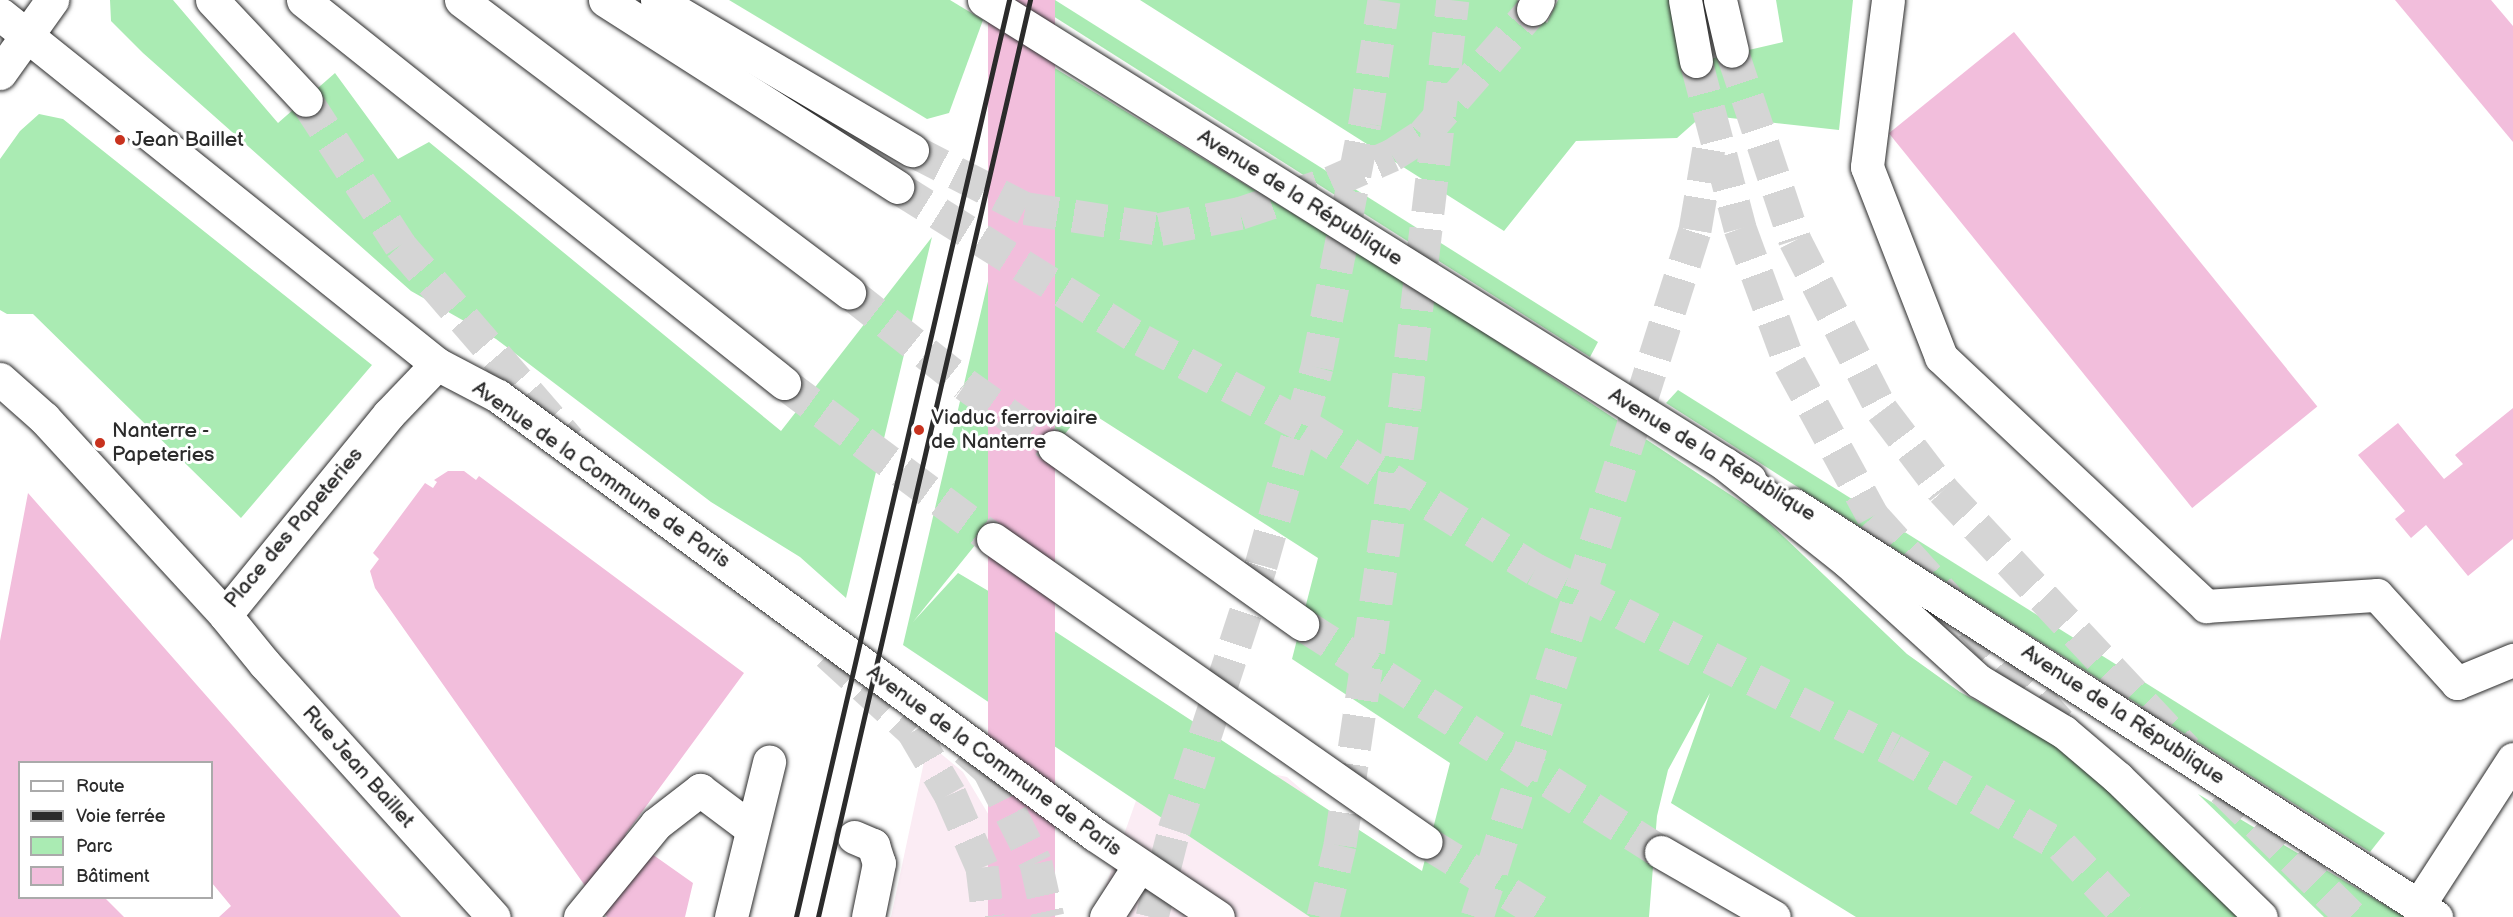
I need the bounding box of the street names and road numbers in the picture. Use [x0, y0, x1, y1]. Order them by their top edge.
street label: Avenue de la République [1193, 124, 1407, 272]
street label: Avenue de la Commune de Paris [467, 376, 735, 574]
street label: Avenue de la République [1604, 383, 1820, 527]
street label: Place des Papeteries [219, 443, 369, 613]
street label: Avenue de la République [2017, 640, 2229, 790]
street label: Avenue de la Commune de Paris [862, 660, 1126, 862]
street label: Rue Jean Baillet [296, 700, 420, 834]

